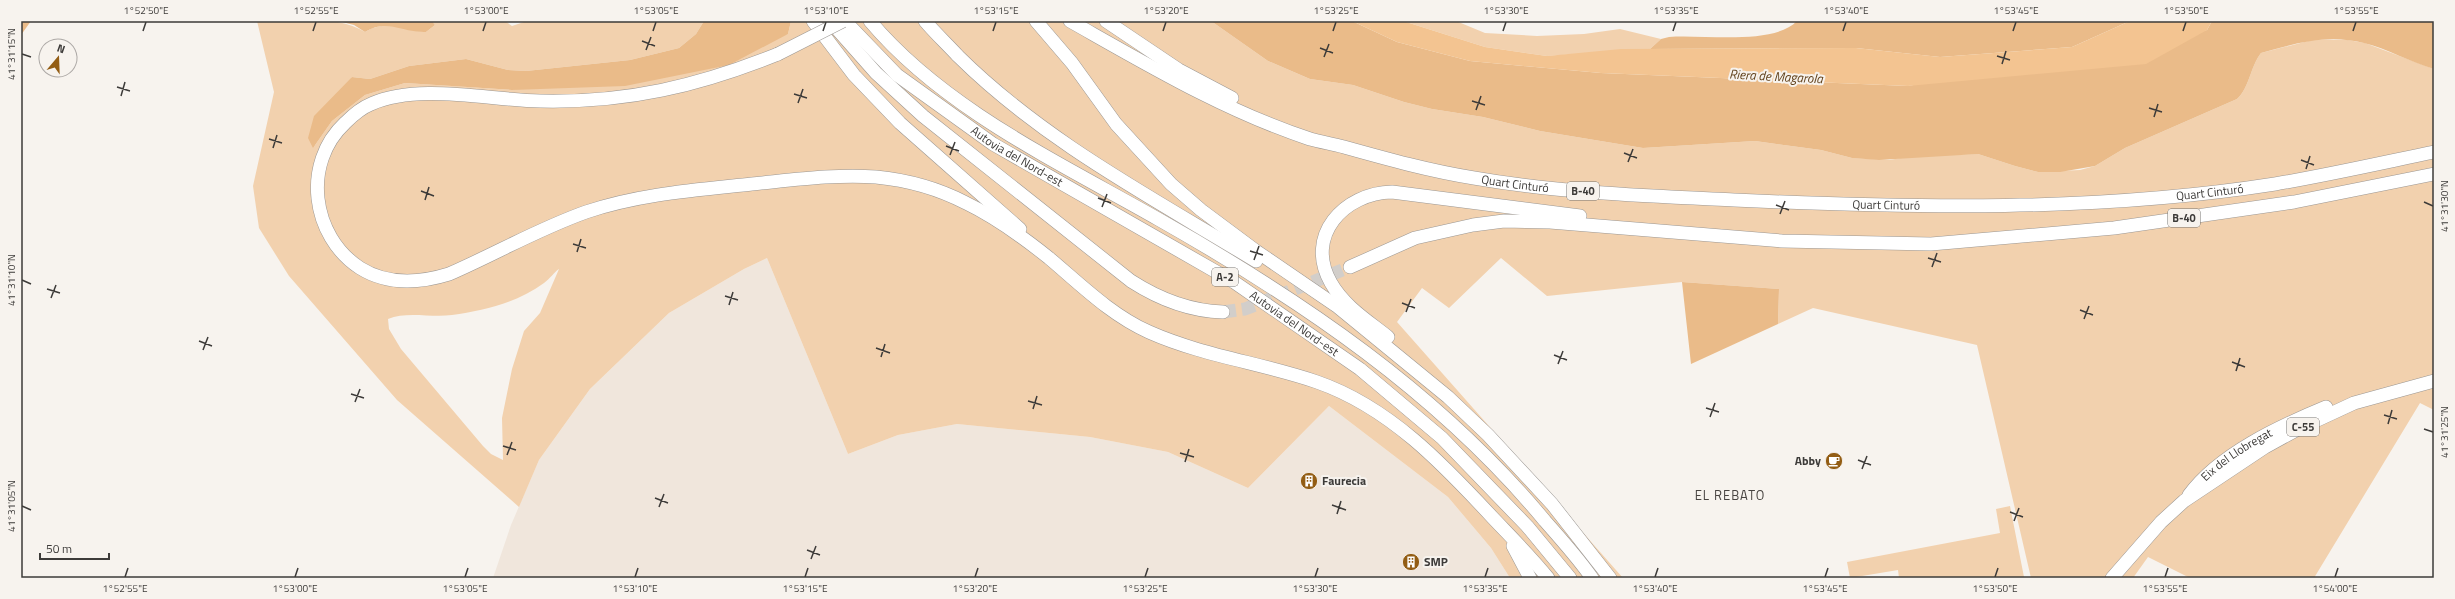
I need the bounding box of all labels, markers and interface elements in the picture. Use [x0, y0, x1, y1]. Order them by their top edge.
text: 1°52'50"E [124, 3, 169, 18]
text: 1°52'55"E [294, 3, 339, 18]
text: 1°53'00"E [464, 3, 509, 18]
text: 1°53'05"E [634, 3, 679, 18]
text: 1°53'10"E [804, 3, 849, 18]
text: 1°53'15"E [974, 3, 1019, 18]
text: 1°53'20"E [1144, 3, 1189, 18]
text: 1°53'25"E [1314, 3, 1359, 18]
text: 1°53'30"E [1484, 3, 1529, 18]
text: 1°53'35"E [1654, 3, 1699, 18]
text: 1°53'40"E [1824, 3, 1869, 18]
text: 1°53'45"E [1994, 3, 2039, 18]
text: 1°53'50"E [2164, 3, 2209, 18]
text: 1°53'55"E [2334, 3, 2379, 18]
text: 41°31'15"N [4, 28, 19, 80]
north arrow [38, 38, 78, 78]
text: N [55, 40, 67, 57]
water label: Riera de Magarola [1729, 64, 1825, 89]
street label: Autovia del Nord-est [967, 121, 1067, 192]
street label: Quart Cinturó [1480, 169, 1550, 197]
street label: Quart Cinturó [2175, 179, 2245, 205]
text: 41°31'30"N [2437, 180, 2452, 232]
road number: B-40 [1567, 182, 1599, 200]
street label: Quart Cinturó [1852, 194, 1920, 215]
road number: B-40 [2168, 209, 2200, 227]
text: 41°31'10"N [4, 254, 19, 306]
road number: A-2 [1212, 268, 1238, 286]
street label: Autovia del Nord-est [1246, 286, 1344, 361]
text: 41°31'25"N [2437, 406, 2452, 458]
road number: C-55 [2287, 418, 2319, 436]
street label: Eix del Llobregat [2196, 423, 2276, 485]
place label: Abby [1795, 451, 1821, 470]
cafe icon: Abby [1824, 451, 1844, 471]
building icon: Faurecia [1299, 471, 1319, 491]
place label: Faurecia [1322, 471, 1366, 490]
text: 41°31'05"N [4, 480, 19, 532]
district label: EL REBATO [1695, 485, 1765, 505]
scale bar [40, 535, 109, 561]
text: 50 m [46, 539, 72, 558]
building icon: SMP [1401, 552, 1421, 572]
place label: SMP [1424, 552, 1448, 571]
text: 1°52'55"E [103, 581, 148, 596]
text: 1°53'00"E [273, 581, 318, 596]
text: 1°53'05"E [443, 581, 488, 596]
text: 1°53'10"E [613, 581, 658, 596]
text: 1°53'15"E [783, 581, 828, 596]
text: 1°53'20"E [953, 581, 998, 596]
text: 1°53'25"E [1123, 581, 1168, 596]
text: 1°53'30"E [1293, 581, 1338, 596]
text: 1°53'35"E [1463, 581, 1508, 596]
text: 1°53'40"E [1633, 581, 1678, 596]
text: 1°53'45"E [1803, 581, 1848, 596]
text: 1°53'50"E [1973, 581, 2018, 596]
text: 1°53'55"E [2143, 581, 2188, 596]
text: 1°54'00"E [2313, 581, 2358, 596]

